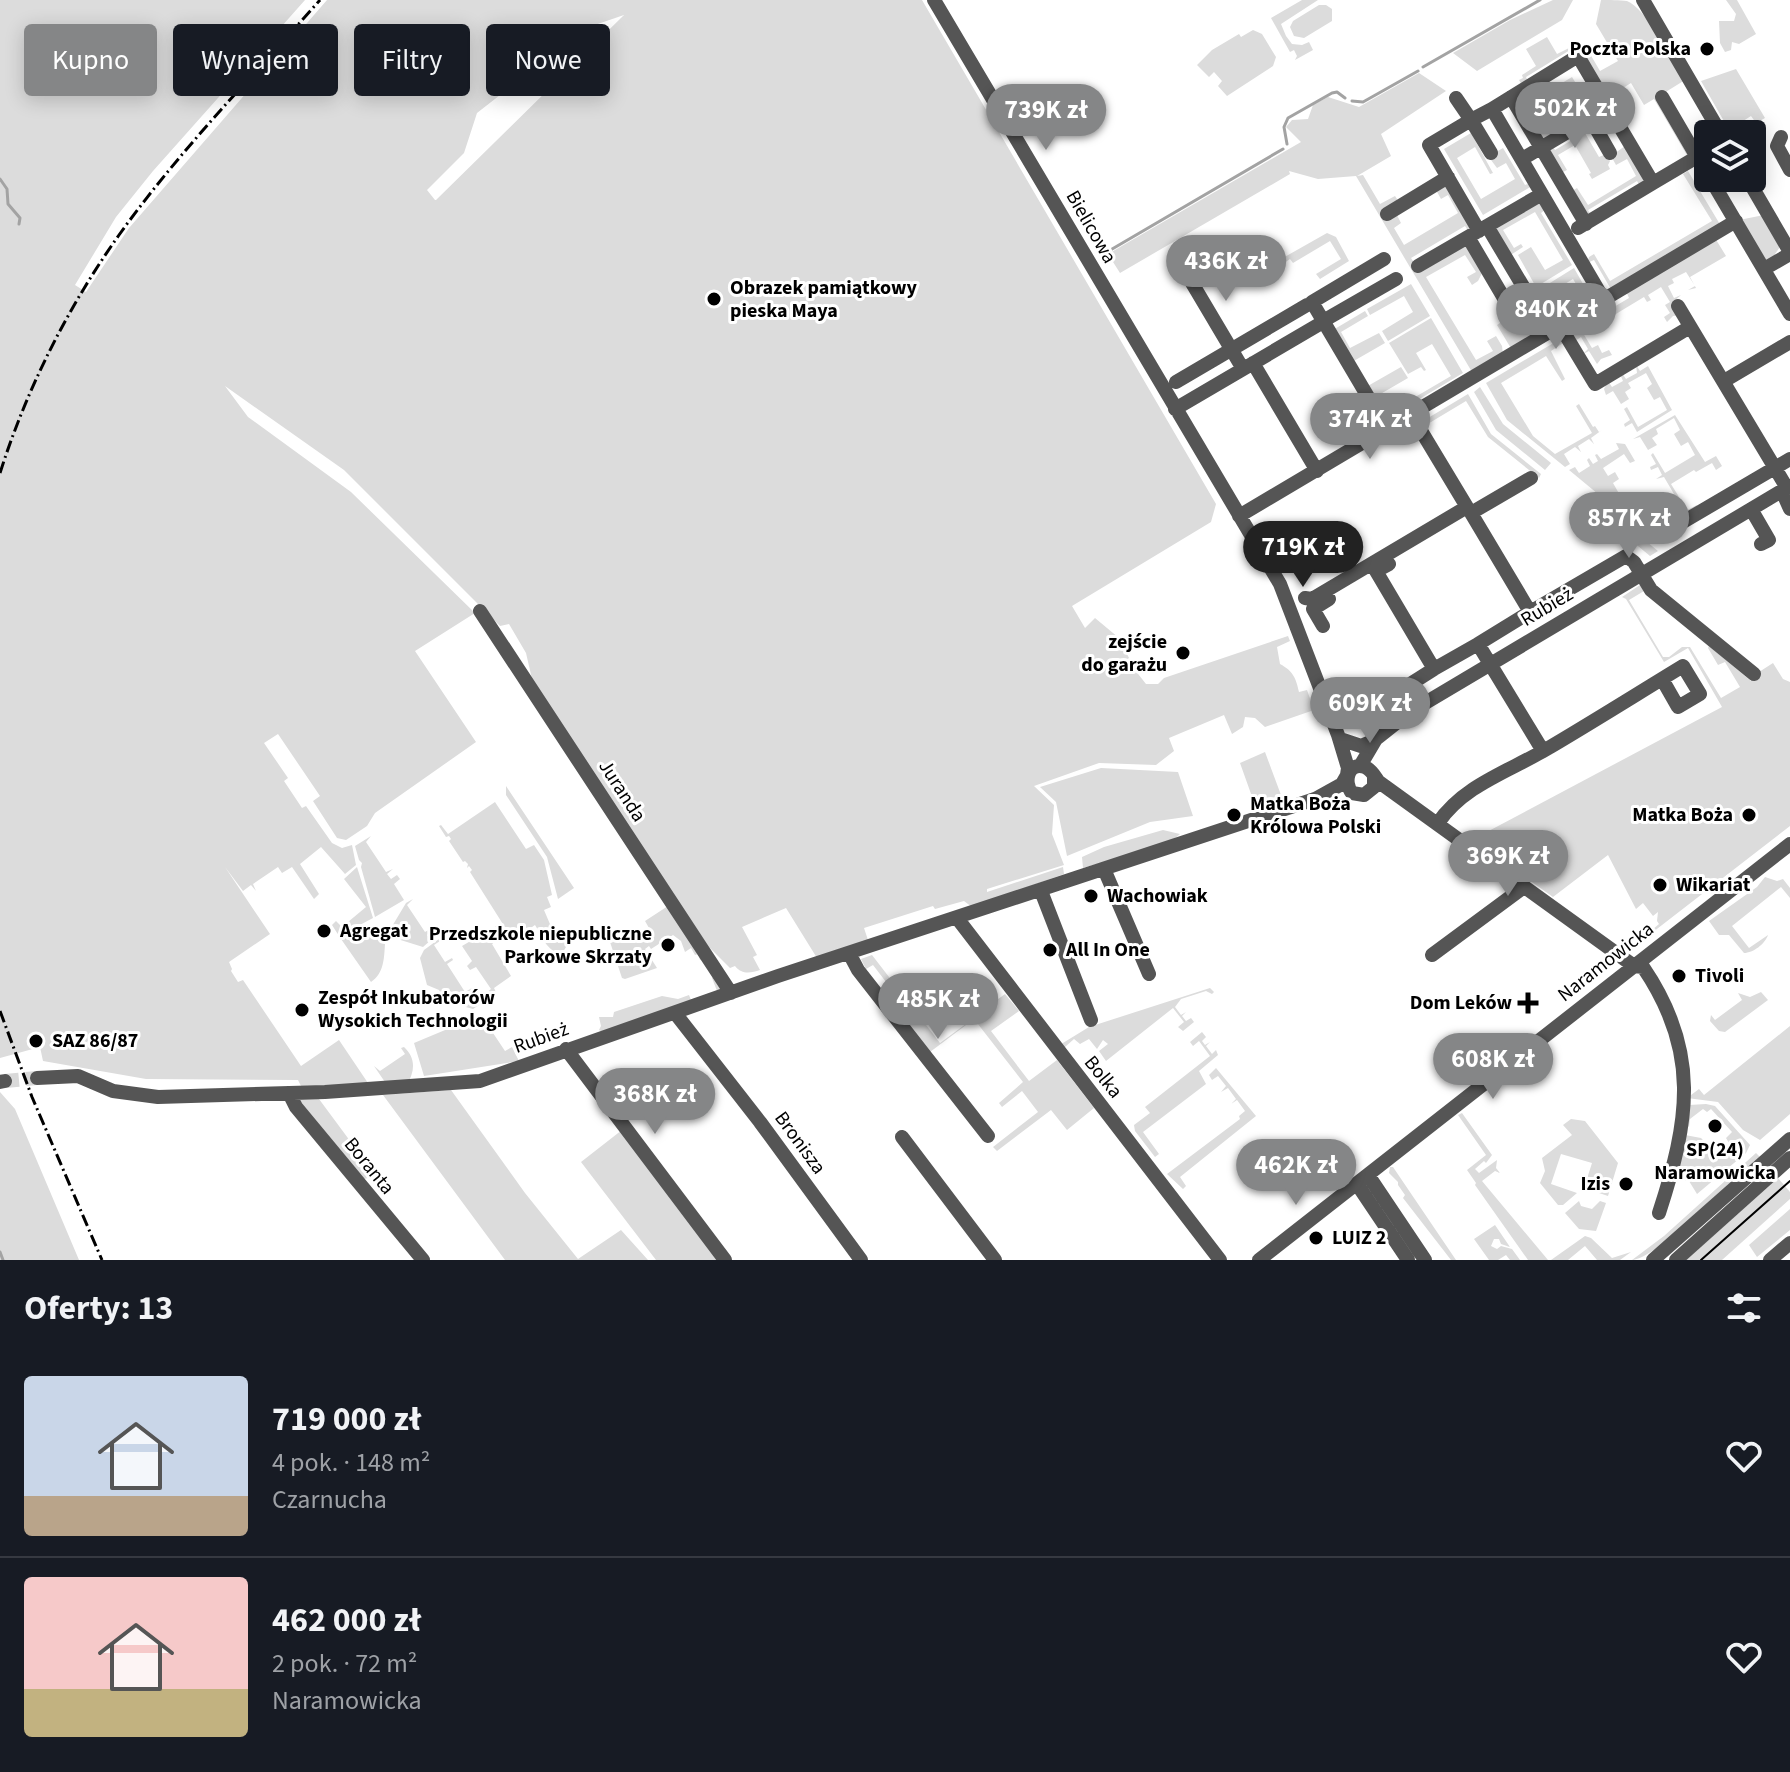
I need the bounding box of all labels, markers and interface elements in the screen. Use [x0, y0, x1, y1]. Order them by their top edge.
chip: Kupno [24, 24, 157, 96]
chip: Wynajem [173, 24, 338, 96]
chip: Filtry [354, 24, 470, 96]
chip: Nowe [486, 24, 610, 96]
place label: Poczta Polska [1570, 35, 1691, 63]
marker: Poczta Polska [1698, 40, 1716, 58]
pin: 502K zł [1501, 82, 1649, 150]
pin: 739K zł [972, 84, 1120, 152]
text: 502K zł [1533, 89, 1617, 126]
text: 739K zł [1004, 91, 1088, 128]
map controls [1694, 120, 1766, 192]
button: layers [1694, 120, 1766, 192]
street label: Bielicowa [1059, 185, 1123, 269]
pin: 436K zł [1152, 235, 1300, 303]
text: 436K zł [1184, 242, 1268, 279]
place label: Obrazek pamiątkowy pieska Maya [730, 274, 918, 325]
pin: 840K zł [1482, 283, 1630, 351]
marker: Obrazek pamiątkowy pieska Maya [705, 290, 723, 308]
text: 840K zł [1514, 290, 1598, 327]
pin: 374K zł [1296, 393, 1444, 461]
text: 374K zł [1328, 400, 1412, 437]
pin: 857K zł [1555, 492, 1703, 560]
text: 857K zł [1587, 499, 1671, 536]
pin: 719K zł [1229, 521, 1377, 589]
text: 719K zł [1261, 528, 1345, 565]
street label: Rubież [1516, 580, 1578, 634]
place label: zejście do garażu [1081, 628, 1167, 679]
marker: zejście do garażu [1174, 644, 1192, 662]
pin: 609K zł [1296, 677, 1444, 745]
text: 609K zł [1328, 684, 1412, 721]
street label: Juranda [591, 754, 653, 828]
place label: Matka Boża Królowa Polski [1250, 790, 1381, 841]
place label: Matka Boża [1632, 801, 1733, 829]
marker: Matka Boża Królowa Polski [1225, 806, 1243, 824]
marker: Matka Boża [1740, 806, 1758, 824]
pin: 369K zł [1434, 830, 1582, 898]
text: 369K zł [1466, 837, 1550, 874]
place label: Wikariat [1676, 871, 1751, 899]
marker: Wikariat [1651, 876, 1669, 894]
place label: Wachowiak [1107, 882, 1208, 910]
marker: Wachowiak [1082, 887, 1100, 905]
street label: Naramowicka [1552, 916, 1660, 1008]
place label: Agregat [339, 917, 409, 945]
place label: Przedszkole niepubliczne Parkowe Skrzaty [429, 920, 653, 971]
marker: Agregat [315, 922, 333, 940]
marker: Przedszkole niepubliczne Parkowe Skrzaty [659, 936, 677, 954]
place label: All In One [1065, 936, 1150, 964]
marker: All In One [1041, 941, 1059, 959]
place label: Tivoli [1695, 962, 1744, 990]
marker: Tivoli [1670, 967, 1688, 985]
pin: 485K zł [864, 973, 1012, 1041]
text: 485K zł [896, 980, 980, 1017]
place label: Zespół Inkubatorów Wysokich Technologii [318, 984, 508, 1035]
place label: Dom Leków [1410, 989, 1512, 1017]
marker: Dom Leków [1519, 994, 1537, 1012]
marker: Zespół Inkubatorów Wysokich Technologii [293, 1001, 311, 1019]
street label: Rubież [510, 1015, 572, 1061]
place label: SAZ 86/87 [52, 1027, 138, 1055]
marker: SAZ 86/87 [27, 1032, 45, 1050]
pin: 608K zł [1419, 1033, 1567, 1101]
text: 608K zł [1451, 1040, 1535, 1077]
street label: Bolka [1077, 1050, 1129, 1104]
pin: 368K zł [581, 1068, 729, 1136]
text: 368K zł [613, 1075, 697, 1112]
street label: Bronisza [768, 1106, 832, 1180]
marker: SP(24) Naramowicka [1706, 1117, 1724, 1135]
street label: Boranta [337, 1131, 401, 1201]
place label: SP(24) Naramowicka [1654, 1136, 1776, 1187]
pin: 462K zł [1222, 1139, 1370, 1207]
text: 462K zł [1254, 1146, 1338, 1183]
place label: Izis [1580, 1170, 1610, 1198]
marker: Izis [1617, 1175, 1635, 1193]
place label: LUIZ 2 [1332, 1224, 1386, 1252]
marker: LUIZ 2 [1307, 1229, 1325, 1247]
text: Oferty: 13 [24, 1284, 173, 1333]
icon: filters [1722, 1286, 1766, 1330]
text: 719 000 zł [272, 1395, 421, 1444]
icon: home [88, 1408, 184, 1504]
icon: heart [1722, 1434, 1766, 1478]
text: 4 pok. · 148 m² [272, 1444, 430, 1481]
text: Czarnucha [272, 1481, 387, 1518]
text: 462 000 zł [272, 1596, 421, 1645]
icon: home [88, 1609, 184, 1705]
icon: heart [1722, 1635, 1766, 1679]
text: 2 pok. · 72 m² [272, 1645, 417, 1682]
text: Naramowicka [272, 1682, 422, 1719]

